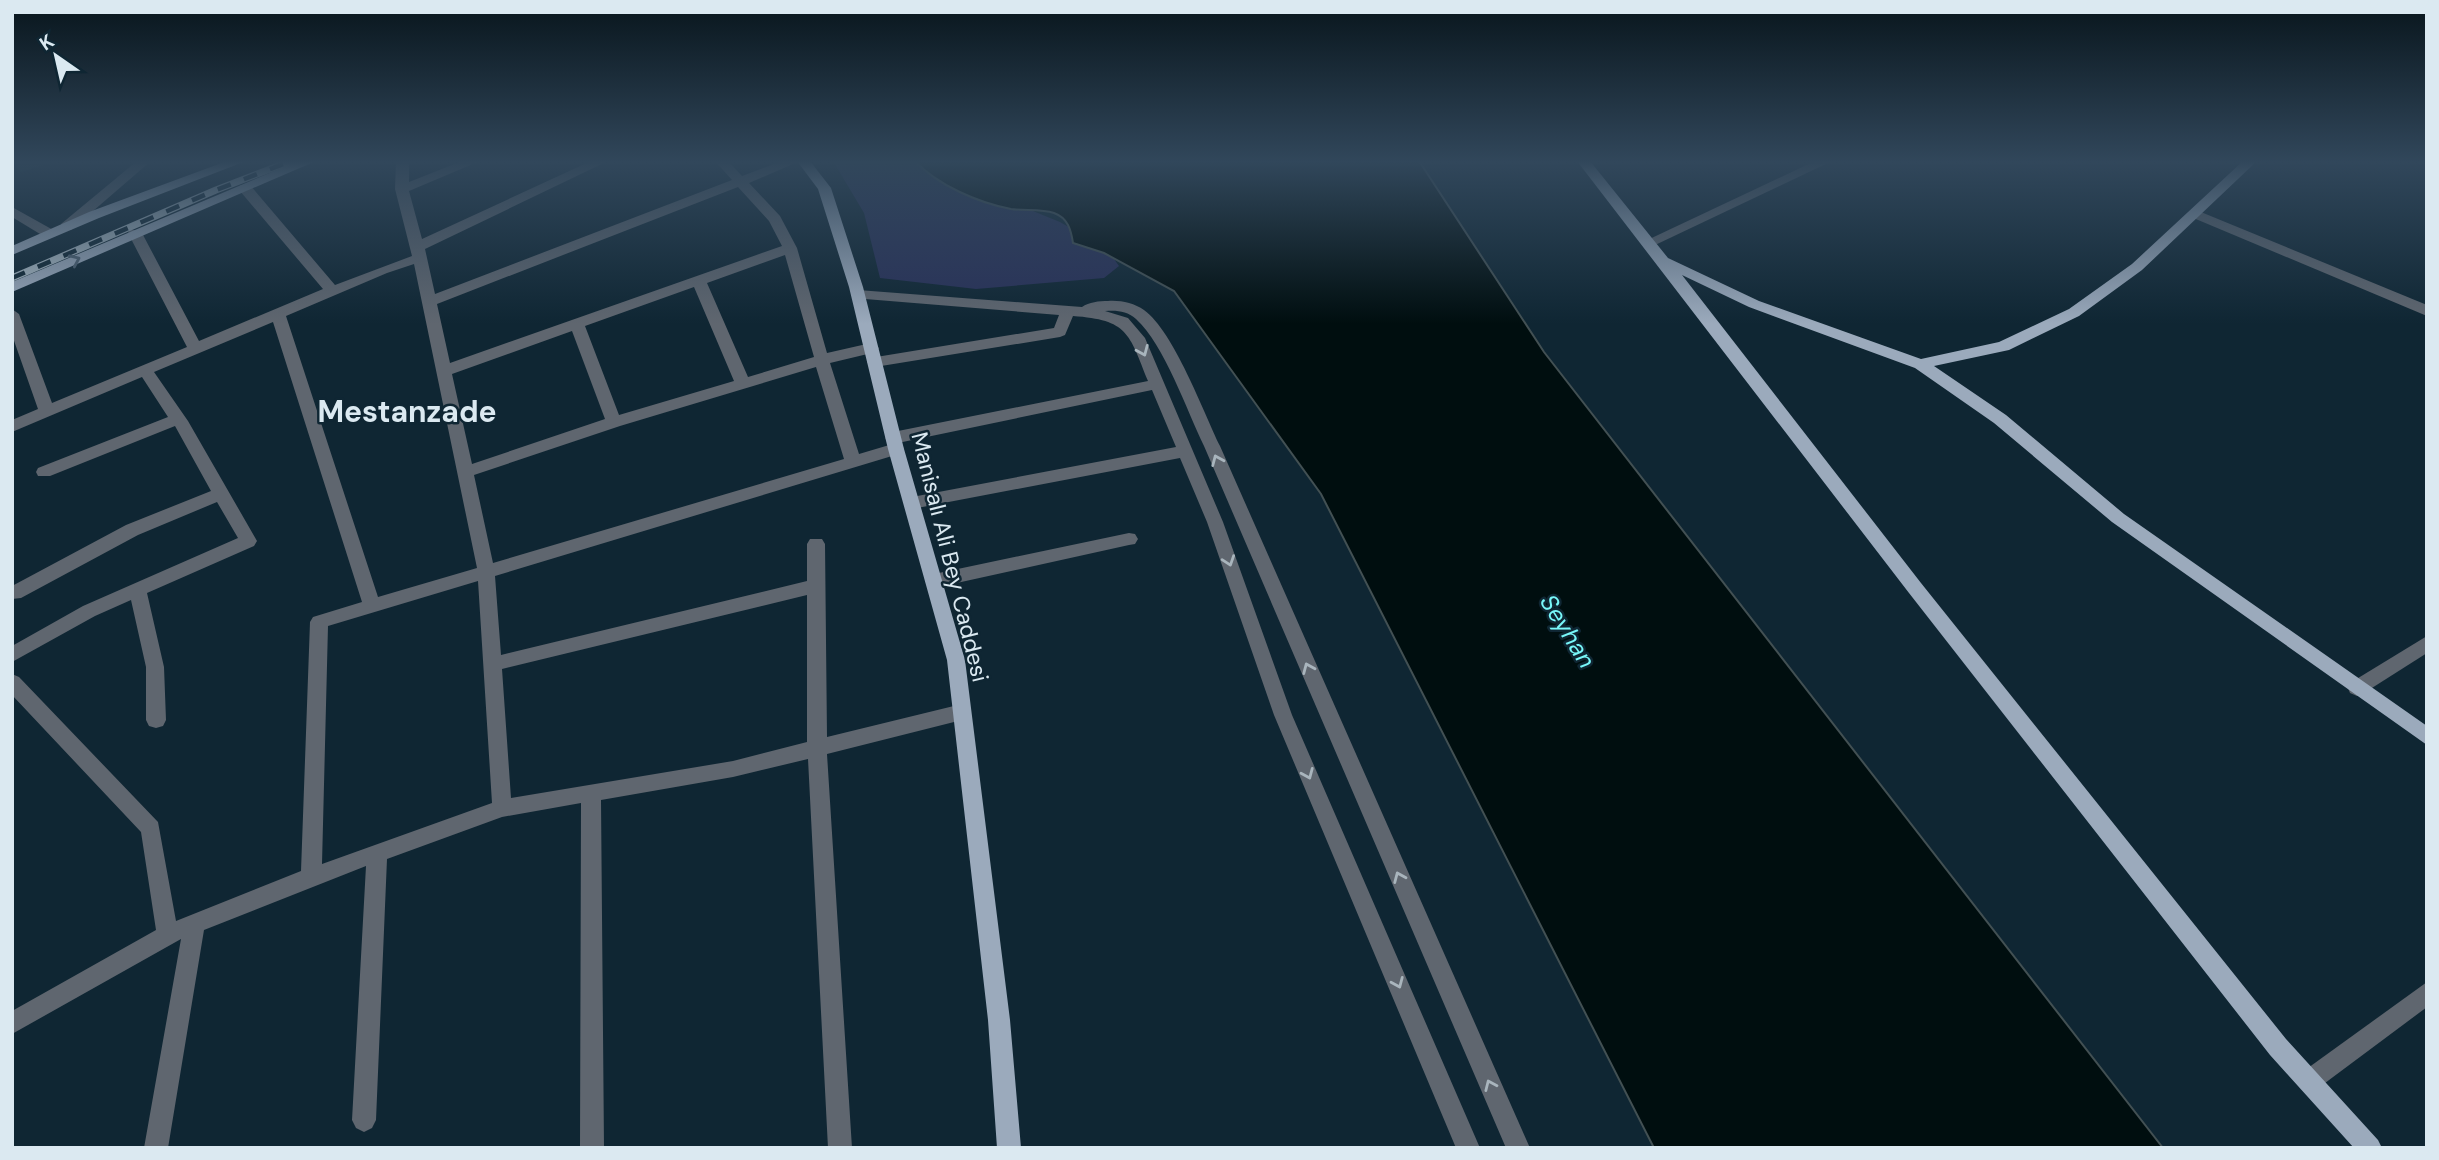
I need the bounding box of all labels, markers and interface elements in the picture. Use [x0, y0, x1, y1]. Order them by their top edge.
north arrow [21, 21, 91, 91]
text: K [35, 28, 59, 56]
one-way arrow [68, 254, 80, 268]
one-way arrow [1135, 343, 1149, 356]
district label: Mestanzade [317, 392, 497, 431]
street label: Manisalı Ali Bey Caddesi [904, 429, 996, 685]
one-way arrow [1212, 455, 1226, 467]
one-way arrow [1220, 555, 1234, 567]
water label: Seyhan [1533, 588, 1603, 674]
one-way arrow [1302, 663, 1316, 676]
one-way arrow [1300, 767, 1314, 780]
one-way arrow [1393, 872, 1407, 884]
one-way arrow [1390, 976, 1404, 989]
one-way arrow [1484, 1080, 1498, 1093]

